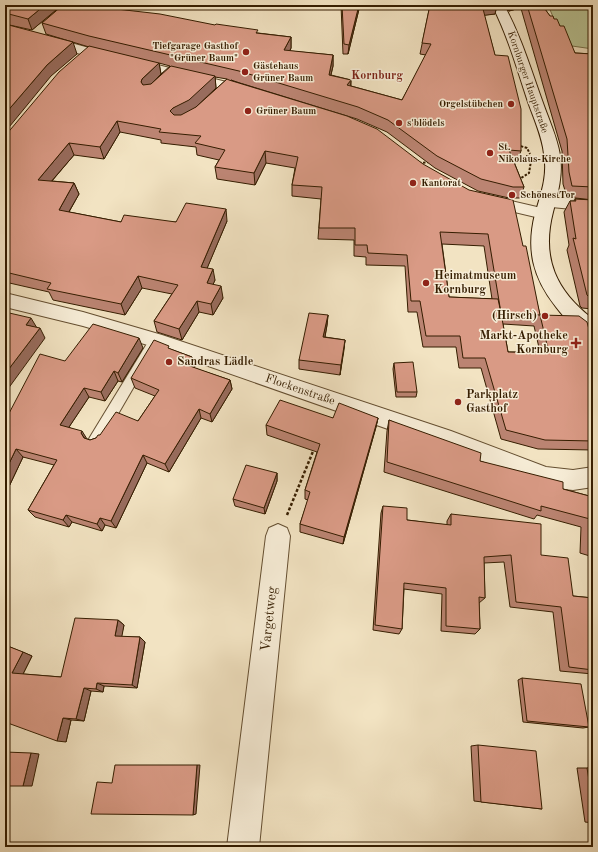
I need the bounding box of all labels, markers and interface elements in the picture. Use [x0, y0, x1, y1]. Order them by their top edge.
street label: Kornburger Hauptstraße [506, 30, 550, 135]
place label: Tiefgarage Gasthof "Grüner Baum" [152, 41, 239, 63]
marker: Tiefgarage Gasthof "Grüner Baum" [241, 47, 251, 57]
place label: Gästehaus Grüner Baum [253, 61, 313, 83]
marker: Gästehaus Grüner Baum [240, 67, 250, 77]
district label: Kornburg [351, 70, 403, 82]
place label: Orgelstübchen [439, 99, 503, 109]
marker: Orgelstübchen [506, 99, 516, 109]
marker: Grüner Baum [243, 106, 253, 116]
place label: Grüner Baum [256, 106, 316, 116]
marker: s'blödels [394, 118, 404, 128]
place label: s'blödels [407, 118, 445, 128]
place label: St. Nikolaus-Kirche [498, 142, 571, 164]
marker: St. Nikolaus-Kirche [485, 148, 495, 158]
marker: Kantorat [408, 178, 418, 188]
place label: Kantorat [421, 178, 461, 188]
marker: Schönes Tor [507, 190, 517, 200]
place label: Schönes Tor [520, 190, 575, 200]
place label: Heimatmuseum Kornburg [434, 270, 517, 296]
marker: Heimatmuseum Kornburg [421, 278, 431, 288]
place label: (Hirsch) [492, 309, 537, 322]
marker: (Hirsch) [540, 311, 550, 321]
place label: Markt-Apotheke Kornburg [480, 330, 568, 356]
marker: Markt-Apotheke Kornburg [571, 338, 581, 348]
place label: Sandras Lädle [177, 356, 254, 368]
marker: Sandras Lädle [164, 357, 174, 367]
street label: Flockenstraße [264, 372, 337, 408]
place label: Parkplatz Gasthof [466, 389, 518, 415]
marker: Parkplatz Gasthof [453, 397, 463, 407]
street label: Vargetweg [259, 585, 279, 652]

